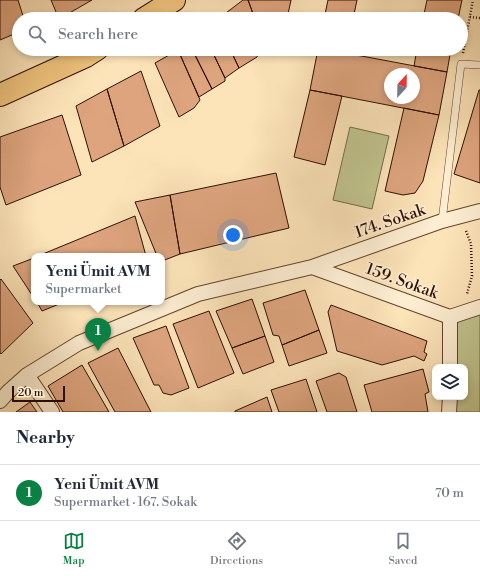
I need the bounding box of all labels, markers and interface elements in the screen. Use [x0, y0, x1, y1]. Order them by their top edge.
search box [12, 12, 468, 56]
icon: search [26, 23, 48, 45]
text: Search here [58, 25, 138, 44]
north arrow [384, 68, 420, 104]
street label: 174. Sokak [352, 199, 429, 242]
your location [223, 225, 243, 245]
popup [31, 253, 165, 305]
street label: 159. Sokak [363, 259, 443, 304]
text: Yeni Ümit AVM [45, 262, 151, 281]
text: Supermarket [45, 281, 122, 297]
pin: 1 [85, 318, 111, 351]
map controls [432, 364, 468, 400]
button: layers [432, 364, 468, 400]
scale bar [12, 384, 65, 403]
text: 20 m [18, 386, 43, 400]
text: Nearby [16, 427, 75, 449]
text: Yeni Ümit AVM [54, 475, 159, 494]
text: 1 [26, 485, 32, 501]
text: 70 m [435, 485, 464, 501]
text: Supermarket · 167. Sokak [54, 494, 197, 510]
tab: Map [63, 530, 85, 568]
tab: Directions [210, 530, 263, 568]
tab: Saved [388, 530, 417, 568]

